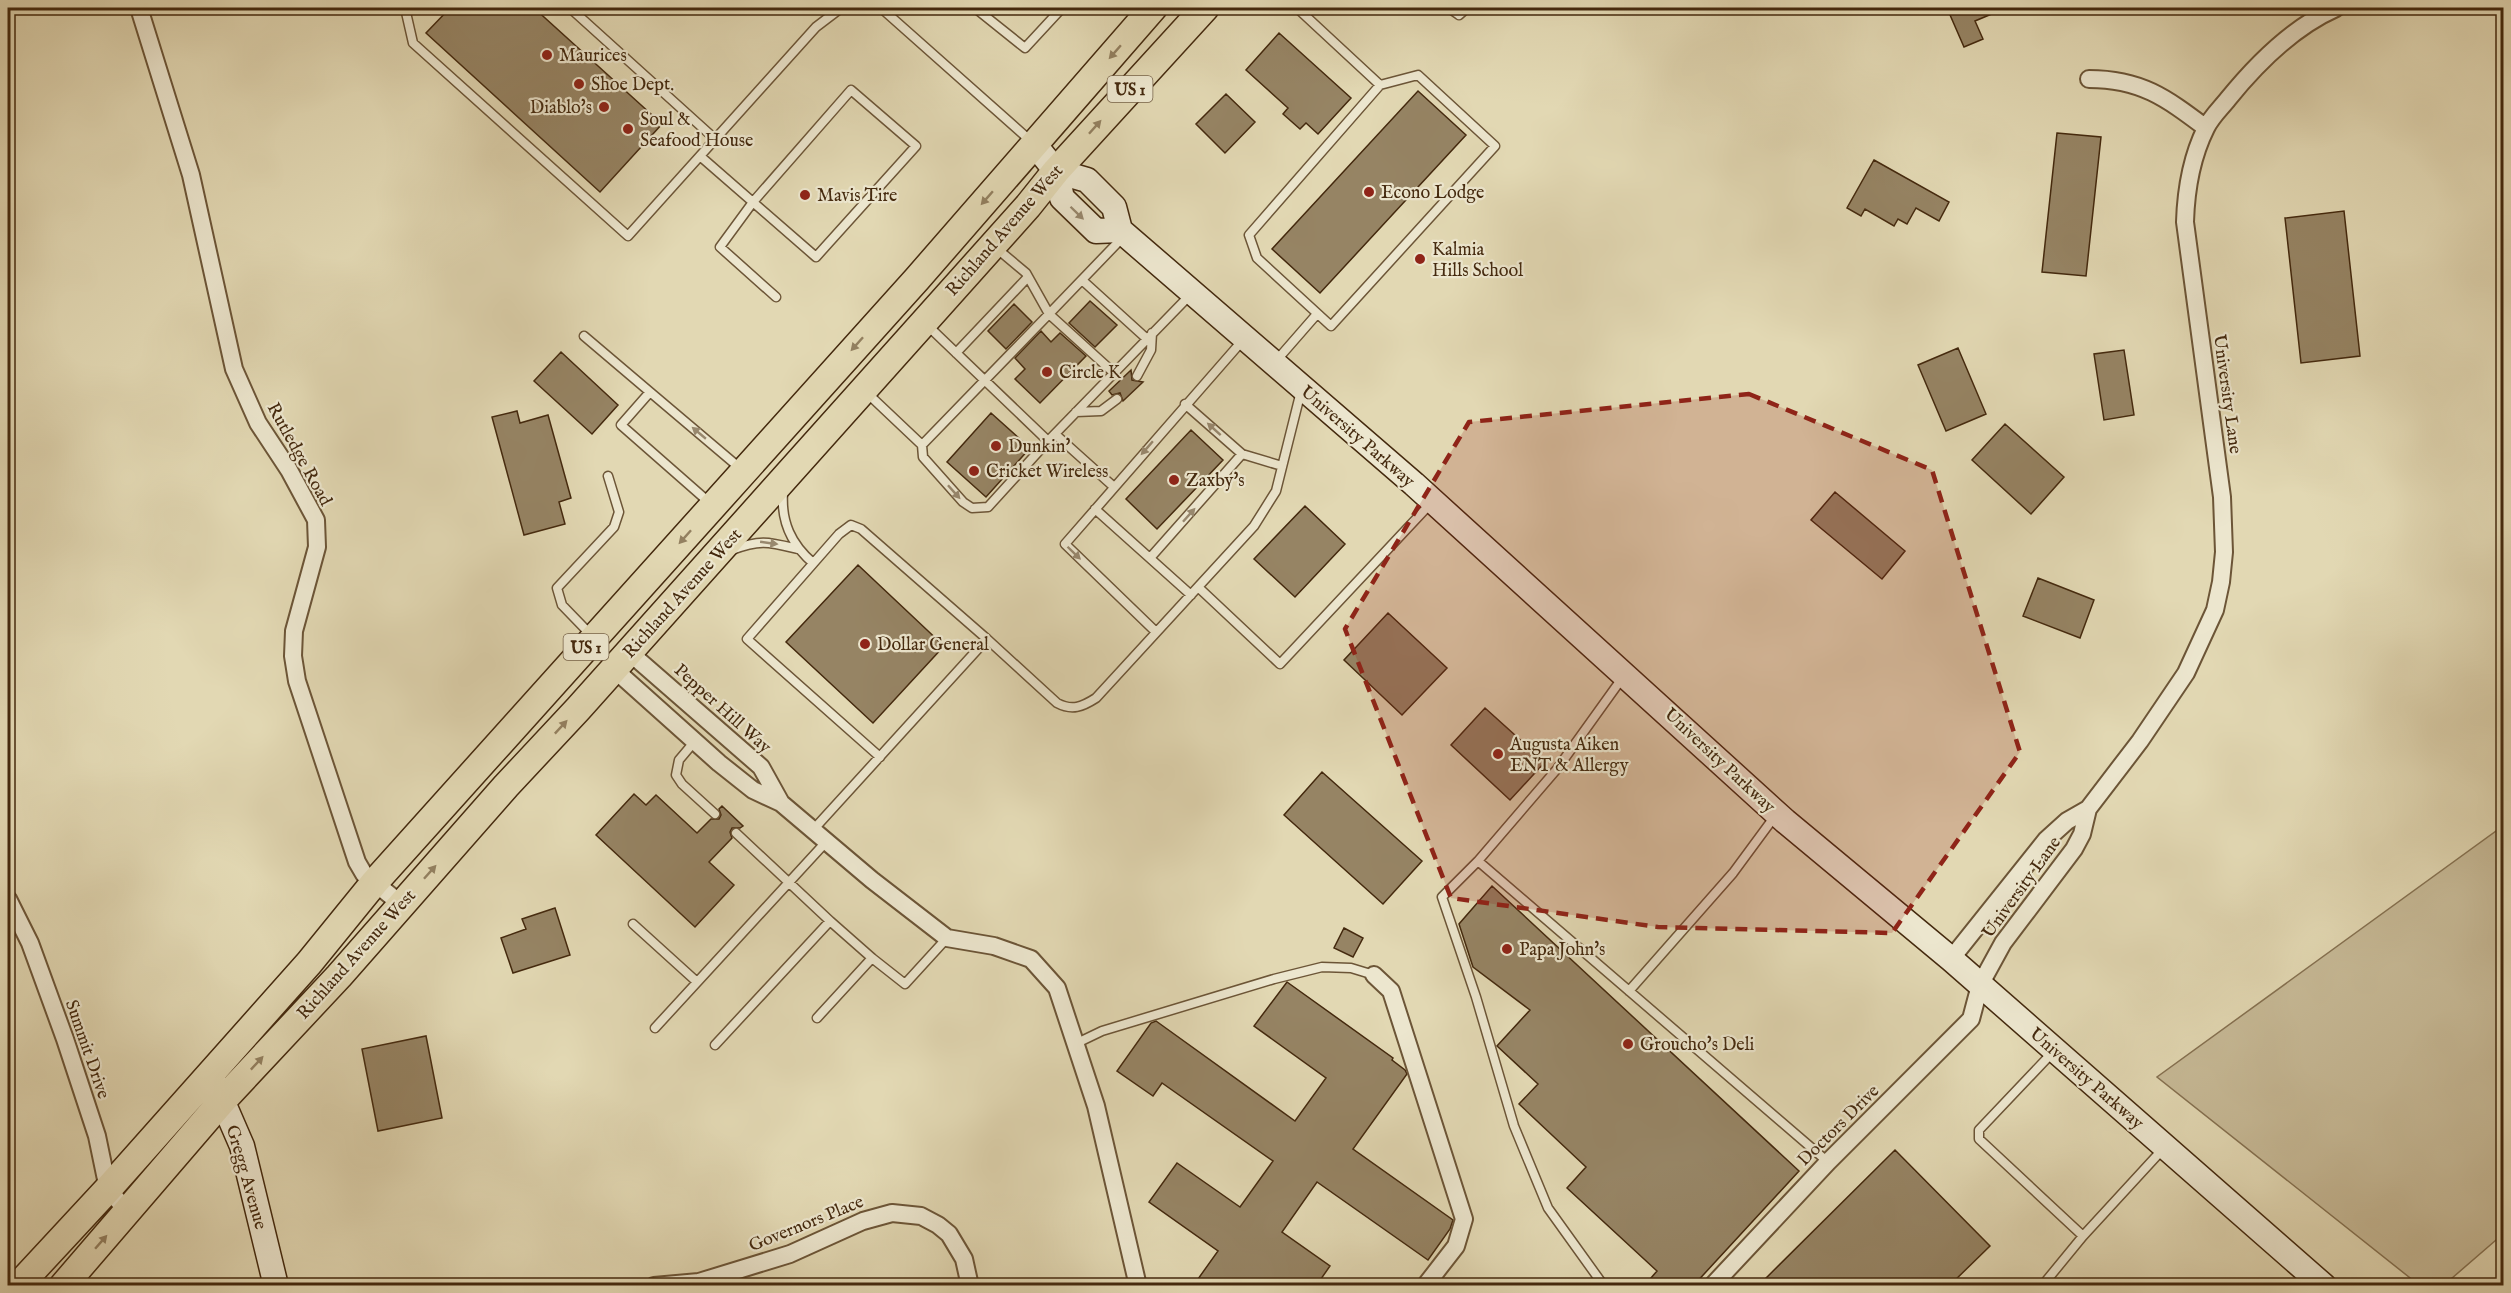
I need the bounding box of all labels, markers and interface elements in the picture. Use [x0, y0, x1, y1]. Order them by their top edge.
one-way arrow [1108, 44, 1122, 59]
place label: Maurices [559, 45, 627, 68]
marker: Maurices [540, 48, 554, 62]
place label: Shoe Dept. [591, 74, 674, 97]
road number: US 1 [1108, 76, 1152, 102]
marker: Shoe Dept. [572, 77, 586, 91]
place label: Diablo's [530, 97, 592, 120]
marker: Diablo's [597, 100, 611, 114]
place label: Soul & Seafood House [640, 109, 753, 153]
one-way arrow [1088, 120, 1102, 135]
marker: Soul & Seafood House [621, 122, 635, 136]
street label: Richland Avenue West [942, 160, 1069, 302]
place label: Econo Lodge [1381, 182, 1484, 205]
place label: Mavis Tire [817, 185, 897, 208]
marker: Econo Lodge [1362, 185, 1376, 199]
marker: Mavis Tire [798, 188, 812, 202]
one-way arrow [980, 190, 993, 206]
one-way arrow [1070, 206, 1085, 220]
place label: Kalmia Hills School [1432, 239, 1523, 283]
marker: Kalmia Hills School [1413, 252, 1427, 266]
street label: University Lane [2207, 333, 2246, 455]
one-way arrow [850, 337, 864, 352]
place label: Circle K [1059, 362, 1122, 385]
marker: Circle K [1040, 365, 1054, 379]
street label: University Parkway [1295, 381, 1419, 493]
street label: Rutledge Road [261, 399, 337, 511]
one-way arrow [1207, 423, 1222, 436]
one-way arrow [692, 427, 707, 440]
place label: Dunkin' [1008, 436, 1070, 459]
marker: Dunkin' [989, 439, 1003, 453]
one-way arrow [1141, 440, 1154, 455]
place label: Cricket Wireless [986, 461, 1108, 484]
marker: Cricket Wireless [967, 464, 981, 478]
place label: Zaxby's [1186, 470, 1245, 493]
marker: Zaxby's [1167, 473, 1181, 487]
one-way arrow [947, 484, 961, 499]
one-way arrow [1182, 508, 1195, 523]
street label: Richland Avenue West [619, 524, 748, 664]
one-way arrow [678, 529, 692, 544]
one-way arrow [760, 539, 779, 548]
one-way arrow [1066, 545, 1080, 559]
road number: US 1 [564, 634, 608, 660]
place label: Dollar General [877, 634, 989, 657]
marker: Dollar General [858, 637, 872, 651]
street label: Pepper Hill Way [668, 659, 776, 759]
street label: University Parkway [1658, 703, 1780, 819]
one-way arrow [554, 720, 567, 735]
place label: Augusta Aiken ENT & Allergy [1509, 734, 1629, 778]
marker: Augusta Aiken ENT & Allergy [1491, 747, 1505, 761]
street label: University Lane [1978, 832, 2067, 943]
one-way arrow [423, 864, 437, 879]
street label: Richland Avenue West [293, 885, 422, 1025]
place label: Papa John's [1519, 939, 1605, 962]
marker: Papa John's [1500, 942, 1514, 956]
street label: Summit Drive [59, 997, 114, 1102]
street label: University Parkway [2024, 1023, 2148, 1135]
place label: Groucho's Deli [1640, 1034, 1755, 1057]
marker: Groucho's Deli [1621, 1037, 1635, 1051]
one-way arrow [250, 1056, 263, 1071]
street label: Doctors Drive [1793, 1080, 1885, 1172]
street label: Gregg Avenue [220, 1123, 271, 1232]
street label: Governors Place [746, 1191, 867, 1258]
one-way arrow [94, 1235, 107, 1250]

